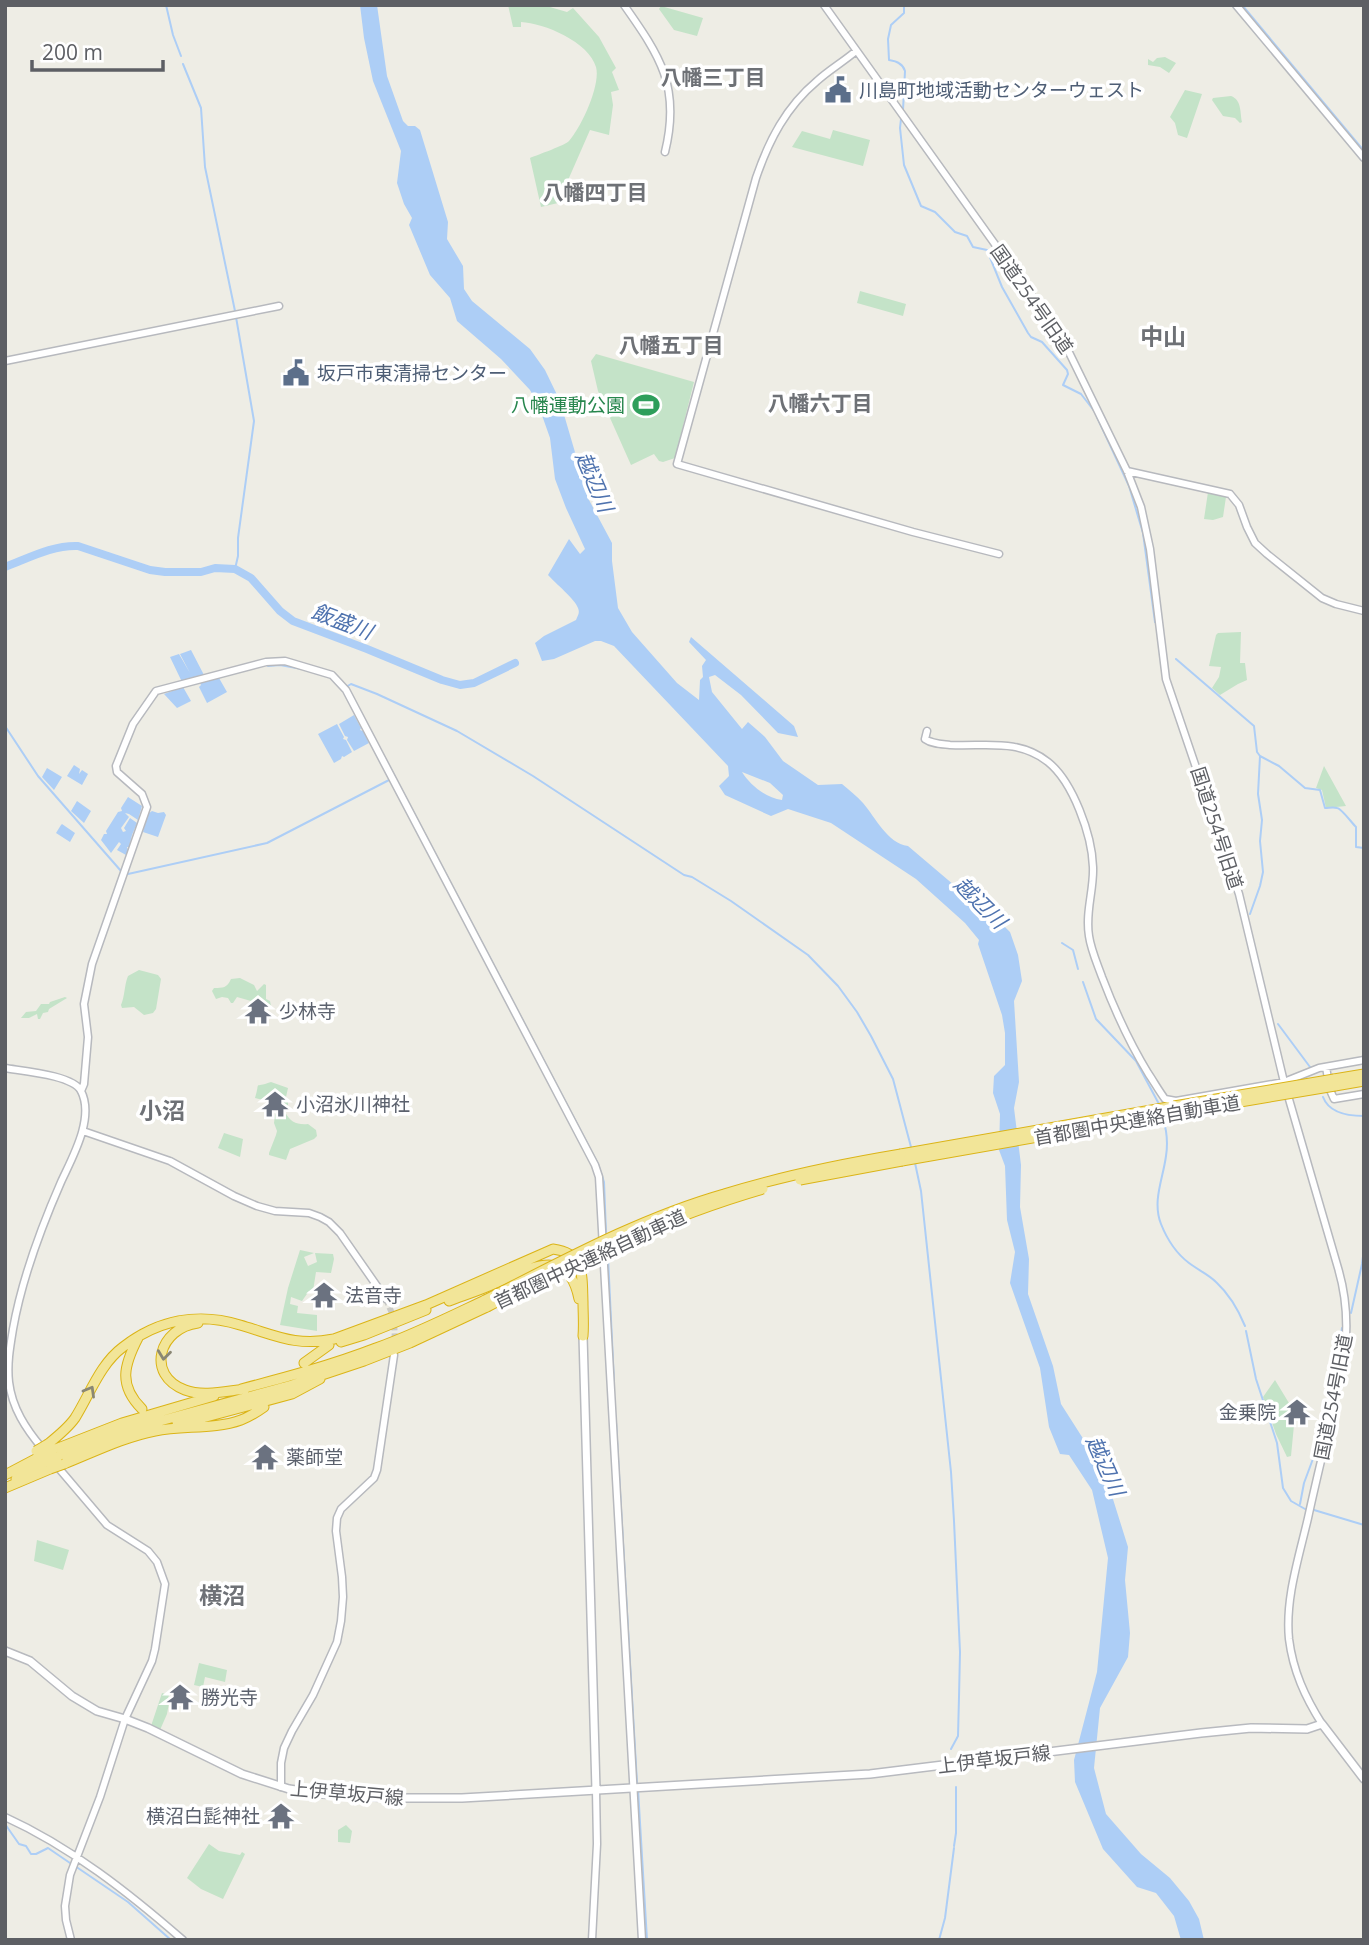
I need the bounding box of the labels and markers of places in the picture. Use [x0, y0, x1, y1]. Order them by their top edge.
public building icon: 川島町地域活動センターウェスト [823, 75, 853, 105]
place label: 川島町地域活動センターウェスト [859, 77, 1144, 103]
public building icon: 坂戸市東清掃センター [281, 358, 311, 388]
place label: 坂戸市東清掃センター [317, 360, 507, 386]
sports icon: 八幡運動公園 [631, 390, 661, 420]
place label: 八幡運動公園 [511, 392, 625, 418]
temple icon: 少林寺 [243, 996, 273, 1026]
place label: 少林寺 [279, 998, 336, 1024]
temple icon: 小沼氷川神社 [260, 1089, 290, 1119]
place label: 小沼氷川神社 [296, 1091, 410, 1117]
temple icon: 法音寺 [309, 1280, 339, 1310]
place label: 法音寺 [345, 1282, 402, 1308]
temple icon: 金乗院 [1282, 1397, 1312, 1427]
place label: 金乗院 [1219, 1399, 1276, 1425]
temple icon: 薬師堂 [250, 1442, 280, 1472]
place label: 薬師堂 [286, 1444, 343, 1470]
temple icon: 勝光寺 [165, 1682, 195, 1712]
place label: 勝光寺 [201, 1684, 258, 1710]
temple icon: 横沼白髭神社 [266, 1801, 296, 1831]
place label: 横沼白髭神社 [146, 1803, 260, 1829]

